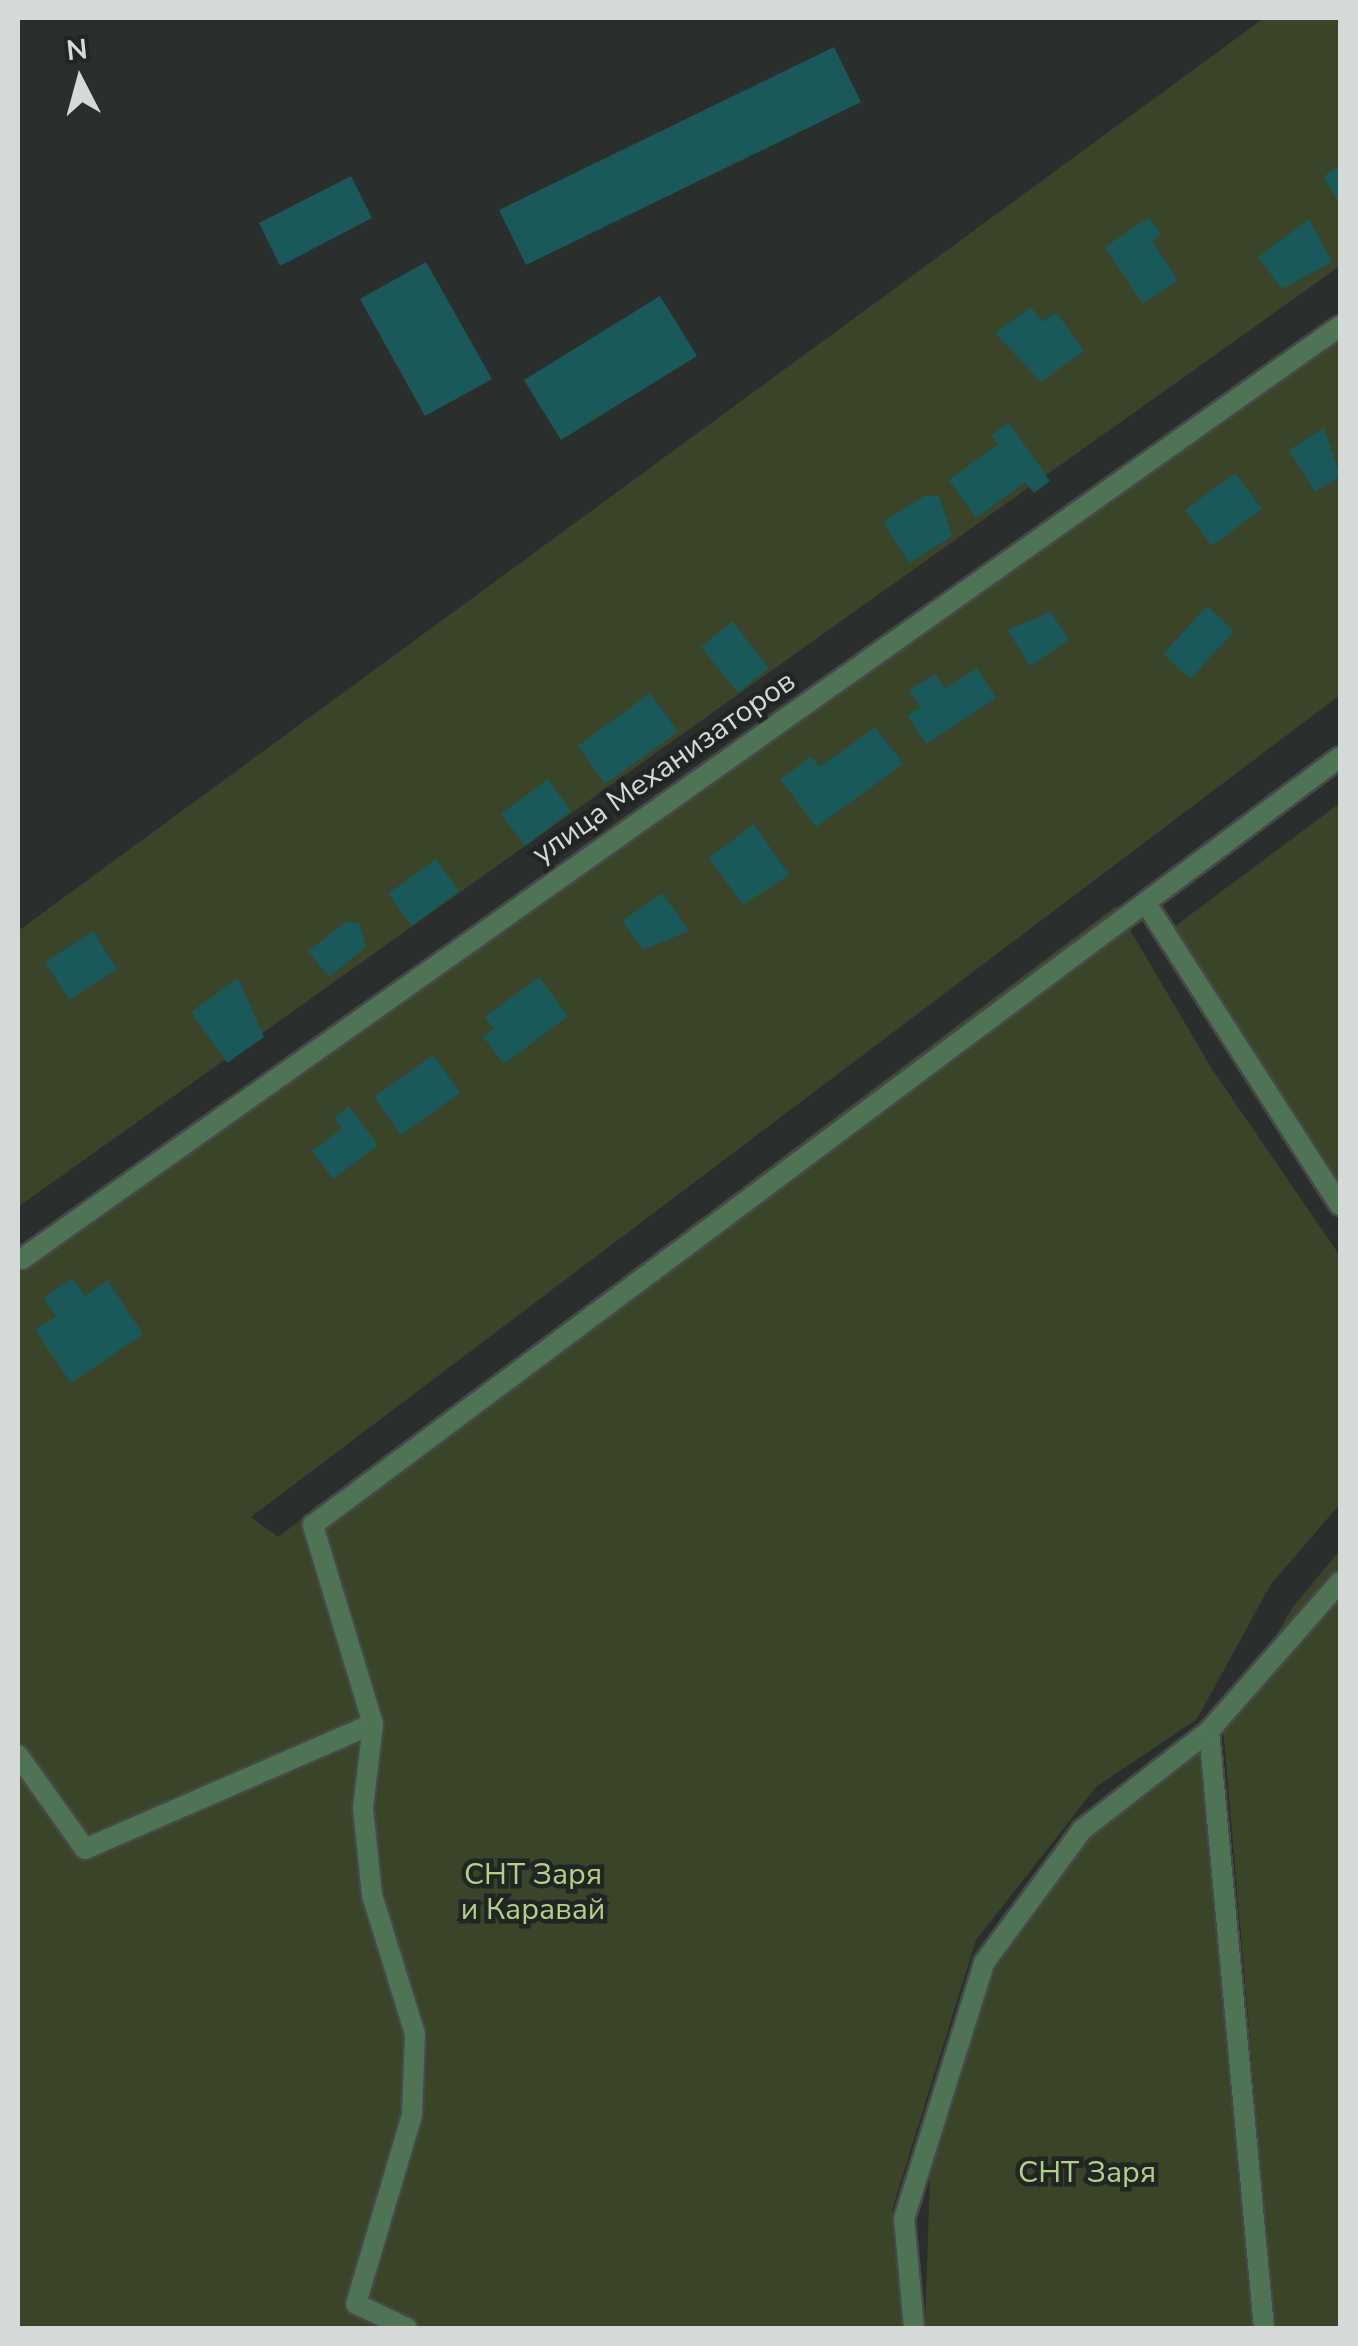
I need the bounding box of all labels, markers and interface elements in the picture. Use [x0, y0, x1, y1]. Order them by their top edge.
north arrow [30, 30, 130, 130]
text: N [64, 30, 89, 70]
street label: улица Механизаторов [526, 664, 802, 872]
park label: СНТ Заря и Каравай [461, 1857, 605, 1928]
park label: СНТ Заря [1018, 2155, 1156, 2191]

